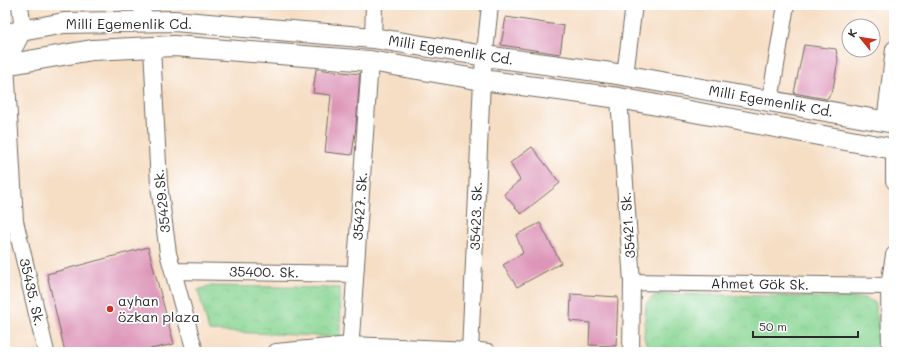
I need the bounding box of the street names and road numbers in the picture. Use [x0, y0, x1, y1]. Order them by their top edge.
street label: Milli Egemenlik Cd. [66, 14, 192, 33]
street label: Milli Egemenlik Cd. [387, 30, 515, 69]
street label: Milli Egemenlik Cd. [707, 80, 835, 121]
street label: 35429.Sk. [149, 168, 174, 234]
street label: 35427. Sk. [348, 171, 371, 241]
street label: 35423. Sk. [465, 181, 486, 251]
street label: 35421. Sk. [616, 191, 639, 259]
street label: 35435. Sk. [15, 256, 50, 328]
street label: 35400. Sk. [229, 261, 299, 282]
street label: Ahmet Gök Sk. [711, 273, 809, 294]

